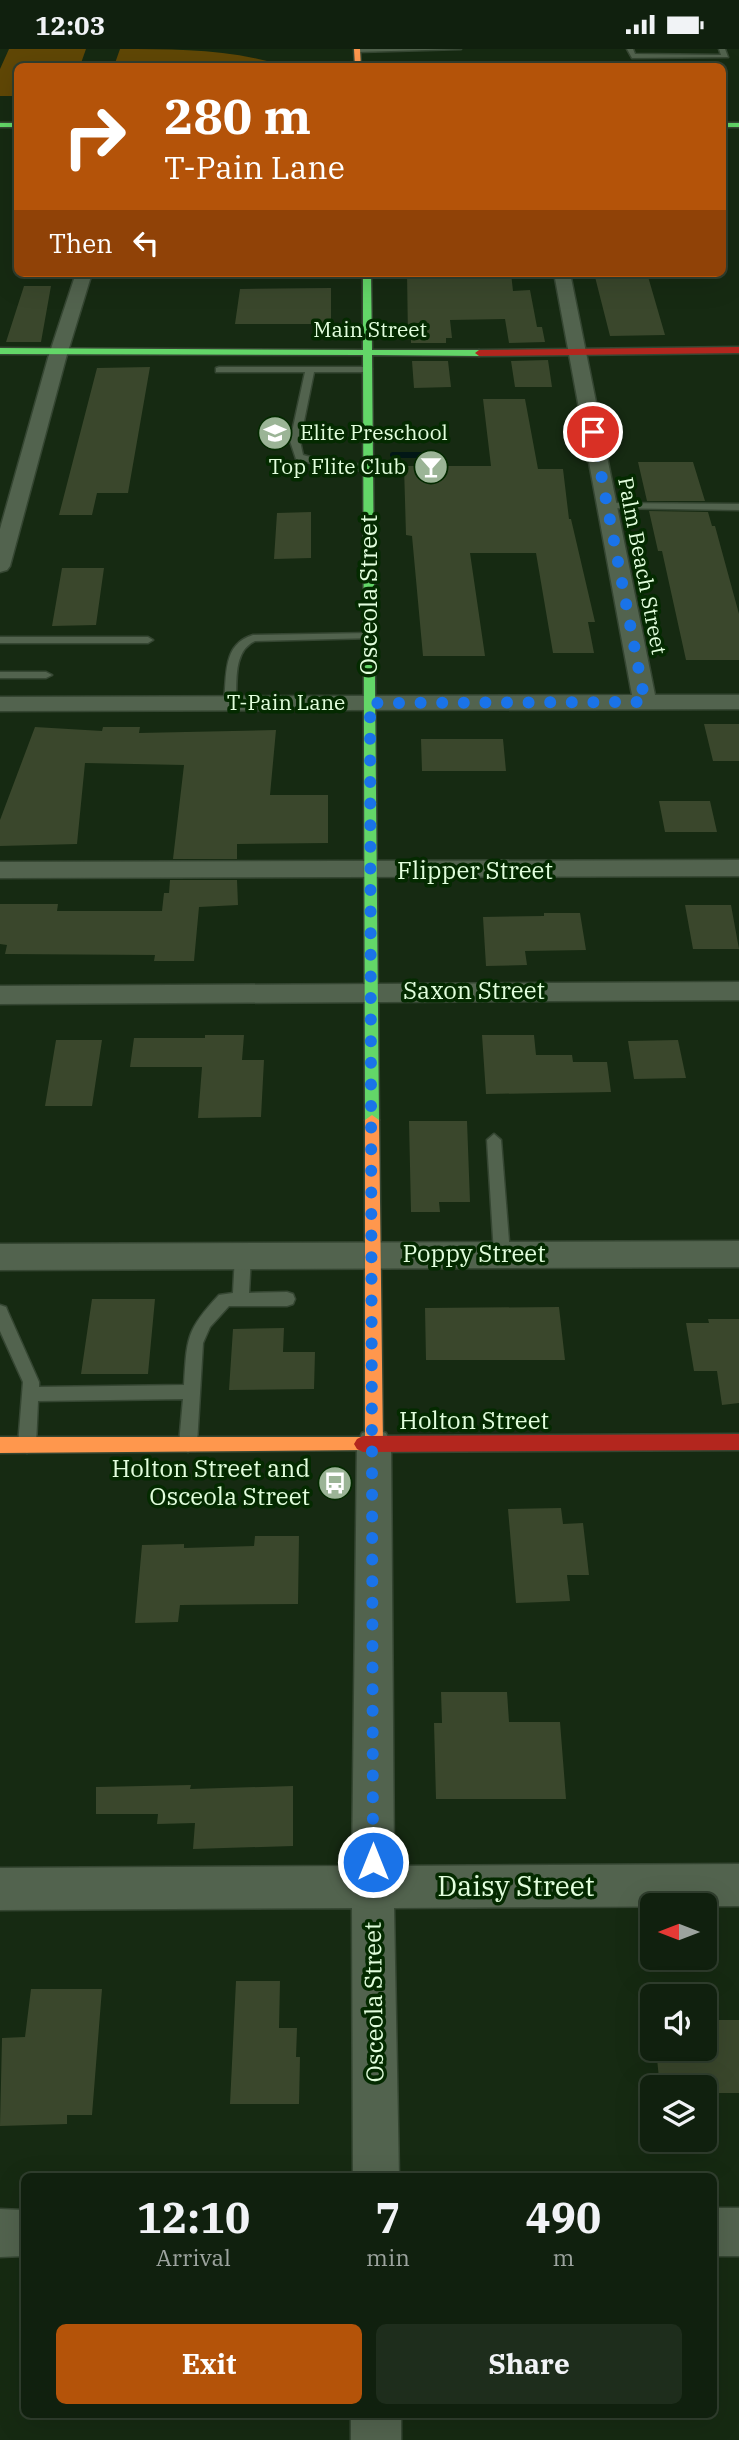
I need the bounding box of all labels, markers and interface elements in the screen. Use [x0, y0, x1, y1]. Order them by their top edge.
text: 12:03 [35, 8, 105, 42]
text: 280 m [164, 84, 311, 147]
icon: right [49, 91, 140, 182]
text: T-Pain Lane [164, 146, 345, 188]
icon: left [127, 224, 165, 262]
text: Then [49, 226, 113, 260]
street label: Main Street [313, 315, 427, 343]
pin [563, 402, 623, 462]
icon: arrive [574, 413, 612, 451]
school or university icon: Elite Preschool [256, 414, 294, 452]
place label: Elite Preschool [300, 418, 448, 446]
bar icon: Top Flite Club [412, 448, 450, 486]
place label: Top Flite Club [269, 452, 406, 480]
street label: Palm Beach Street [612, 475, 674, 657]
street label: Osceola Street [352, 515, 384, 675]
street label: T-Pain Lane [227, 688, 345, 716]
street label: Flipper Street [397, 854, 553, 886]
street label: Saxon Street [403, 974, 545, 1006]
street label: Poppy Street [402, 1237, 546, 1269]
street label: Holton Street [399, 1404, 549, 1436]
place label: Holton Street and Osceola Street [111, 1452, 310, 1512]
bus stop icon: Holton Street and Osceola Street [316, 1464, 354, 1502]
position arrow [336, 1825, 410, 1899]
street label: Daisy Street [437, 1867, 595, 1904]
north arrow [640, 1893, 718, 1971]
map controls [640, 1893, 717, 2152]
street label: Osceola Street [356, 1921, 390, 2083]
button: sound [640, 1984, 717, 2061]
button: layers [640, 2075, 717, 2152]
text: 12:10 [137, 2190, 250, 2245]
text: 7 [375, 2190, 401, 2245]
text: 490 [526, 2190, 601, 2245]
text: Arrival [156, 2242, 231, 2272]
text: min [366, 2242, 410, 2272]
text: m [552, 2242, 574, 2272]
button: Exit [56, 2324, 362, 2404]
button: Share [376, 2324, 682, 2404]

